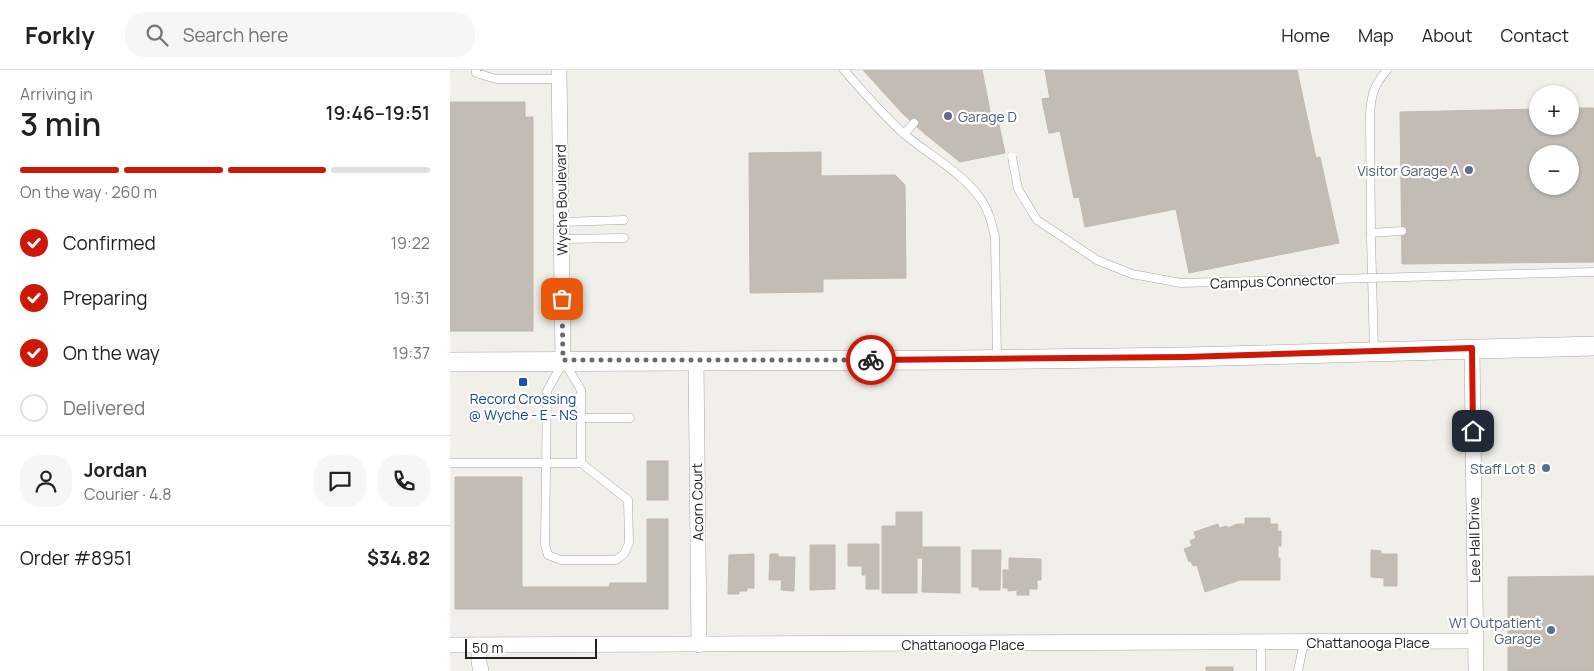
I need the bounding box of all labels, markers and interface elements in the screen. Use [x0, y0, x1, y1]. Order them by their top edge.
search box [125, 12, 475, 57]
text: Forkly [25, 18, 95, 51]
icon: search [143, 21, 171, 49]
text: Search here [183, 22, 288, 48]
text: Home [1281, 23, 1330, 47]
text: Map [1358, 23, 1394, 47]
text: About [1422, 23, 1472, 47]
text: Contact [1500, 23, 1569, 47]
text: Arriving in [20, 83, 93, 105]
map controls [1529, 85, 1579, 195]
button: + [1529, 85, 1579, 135]
text: 19:46–19:51 [325, 100, 430, 126]
text: 3 min [20, 102, 101, 146]
place label: Garage D [958, 107, 1017, 126]
marker: Garage D [942, 110, 954, 122]
street label: Wyche Boulevard [551, 144, 571, 256]
button: − [1529, 145, 1579, 195]
place label: Visitor Garage A [1357, 161, 1459, 180]
marker: Visitor Garage A [1463, 164, 1475, 176]
text: On the way · 260 m [20, 181, 157, 203]
icon: check [20, 229, 48, 257]
text: Confirmed [63, 230, 156, 256]
text: 19:22 [391, 232, 430, 254]
street label: Campus Connector [1210, 269, 1336, 293]
pin [541, 278, 583, 320]
icon: check [20, 284, 48, 312]
text: Preparing [63, 285, 148, 311]
icon: bag [548, 285, 576, 313]
text: 19:31 [394, 287, 430, 309]
courier [846, 335, 896, 385]
icon: check [20, 339, 48, 367]
text: On the way [63, 340, 160, 366]
text: 19:37 [392, 342, 430, 364]
icon: bike [857, 346, 885, 374]
marker: Record Crossing @ Wyche - E - NS [517, 376, 529, 388]
place label: Record Crossing @ Wyche - E - NS [468, 389, 578, 424]
text: Delivered [63, 395, 145, 421]
pin [1452, 410, 1494, 452]
icon: home [1459, 417, 1487, 445]
button: person [20, 455, 72, 507]
button: chat [314, 455, 366, 507]
button: phone [378, 455, 430, 507]
text: Jordan [84, 457, 147, 483]
place label: Staff Lot 8 [1470, 459, 1536, 478]
street label: Acorn Court [687, 462, 707, 541]
marker: Staff Lot 8 [1540, 462, 1552, 474]
text: Courier · 4.8 [84, 483, 172, 505]
street label: Lee Hall Drive [1464, 497, 1484, 583]
text: Order #8951 [20, 545, 132, 571]
text: $34.82 [367, 545, 430, 571]
place label: W1 Outpatient Garage [1449, 613, 1541, 648]
marker: W1 Outpatient Garage [1545, 624, 1557, 636]
street label: Chattanooga Place [1306, 633, 1430, 652]
street label: Chattanooga Place [901, 635, 1025, 654]
scale bar [465, 636, 598, 659]
text: 50 m [472, 638, 503, 657]

